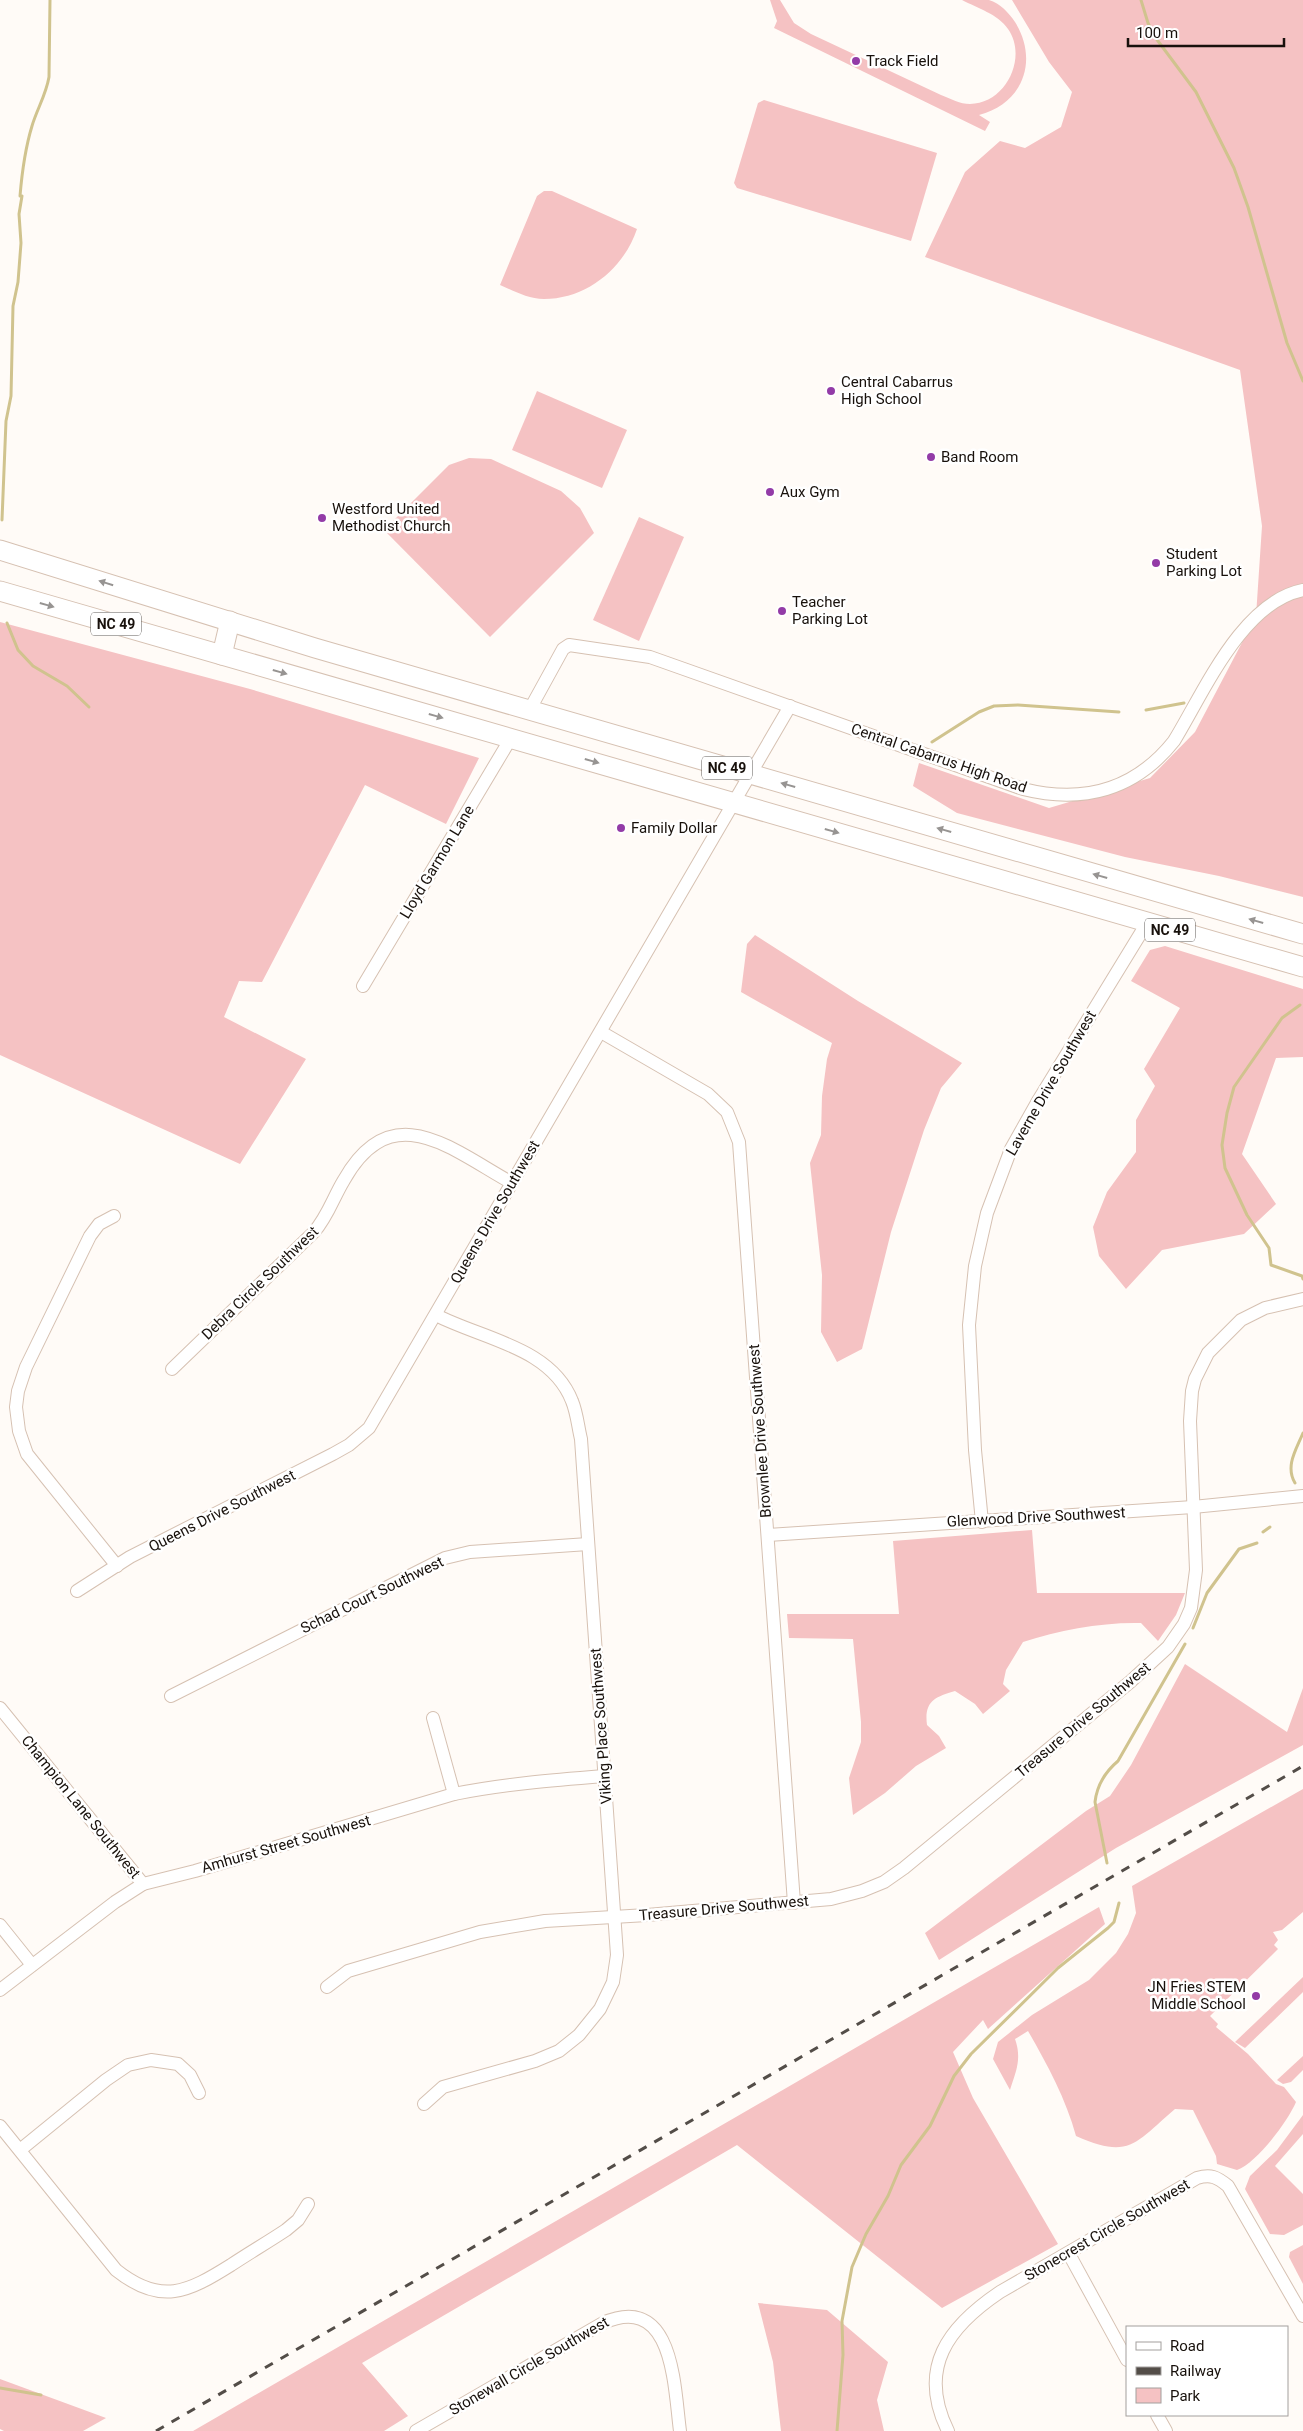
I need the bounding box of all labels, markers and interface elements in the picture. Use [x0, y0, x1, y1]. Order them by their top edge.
scale bar [1128, 15, 1284, 47]
text: 100 m [1136, 24, 1178, 42]
place label: Track Field [866, 52, 939, 70]
marker: Track Field [850, 55, 862, 67]
place label: Central Cabarrus High School [841, 373, 953, 408]
marker: Central Cabarrus High School [825, 385, 837, 397]
place label: Band Room [941, 448, 1018, 466]
marker: Band Room [925, 451, 937, 463]
place label: Aux Gym [780, 483, 840, 501]
marker: Aux Gym [764, 486, 776, 498]
place label: Westford United Methodist Church [332, 500, 451, 535]
marker: Westford United Methodist Church [316, 512, 328, 524]
place label: Student Parking Lot [1166, 545, 1242, 580]
marker: Student Parking Lot [1150, 557, 1162, 569]
one-way arrow [98, 579, 113, 587]
place label: Teacher Parking Lot [792, 593, 868, 628]
one-way arrow [39, 601, 54, 609]
marker: Teacher Parking Lot [776, 605, 788, 617]
road number: NC 49 [91, 612, 141, 636]
one-way arrow [272, 668, 287, 676]
one-way arrow [428, 712, 444, 720]
street label: Central Cabarrus High Road [849, 719, 1029, 797]
road number: NC 49 [702, 756, 752, 780]
one-way arrow [585, 758, 600, 766]
one-way arrow [780, 781, 795, 789]
street label: Lloyd Garmon Lane [396, 802, 478, 922]
place label: Family Dollar [631, 819, 717, 837]
marker: Family Dollar [615, 822, 627, 834]
one-way arrow [936, 826, 951, 834]
one-way arrow [825, 828, 840, 836]
one-way arrow [1092, 871, 1107, 879]
one-way arrow [1249, 916, 1264, 924]
road number: NC 49 [1145, 918, 1195, 942]
street label: Laverne Drive Southwest [1002, 1007, 1100, 1159]
street label: Queens Drive Southwest [447, 1137, 543, 1287]
street label: Debra Circle Southwest [198, 1223, 322, 1343]
street label: Brownlee Drive Southwest [745, 1344, 775, 1518]
street label: Queens Drive Southwest [146, 1466, 299, 1556]
street label: Glenwood Drive Southwest [946, 1503, 1126, 1531]
street label: Schad Court Southwest [298, 1553, 446, 1637]
street label: Viking Place Southwest [587, 1647, 615, 1805]
street label: Treasure Drive Southwest [1012, 1658, 1154, 1782]
street label: Champion Lane Southwest [18, 1732, 144, 1882]
street label: Amhurst Street Southwest [199, 1811, 373, 1877]
street label: Treasure Drive Southwest [638, 1892, 810, 1924]
place label: JN Fries STEM Middle School [1148, 1978, 1246, 2013]
marker: JN Fries STEM Middle School [1250, 1990, 1262, 2002]
street label: Stonecrest Circle Southwest [1021, 2175, 1193, 2285]
street label: Stonewall Circle Southwest [446, 2313, 612, 2419]
legend [1126, 2326, 1288, 2416]
text: Road [1170, 2337, 1204, 2355]
text: Railway [1170, 2362, 1221, 2380]
text: Park [1170, 2387, 1201, 2405]

